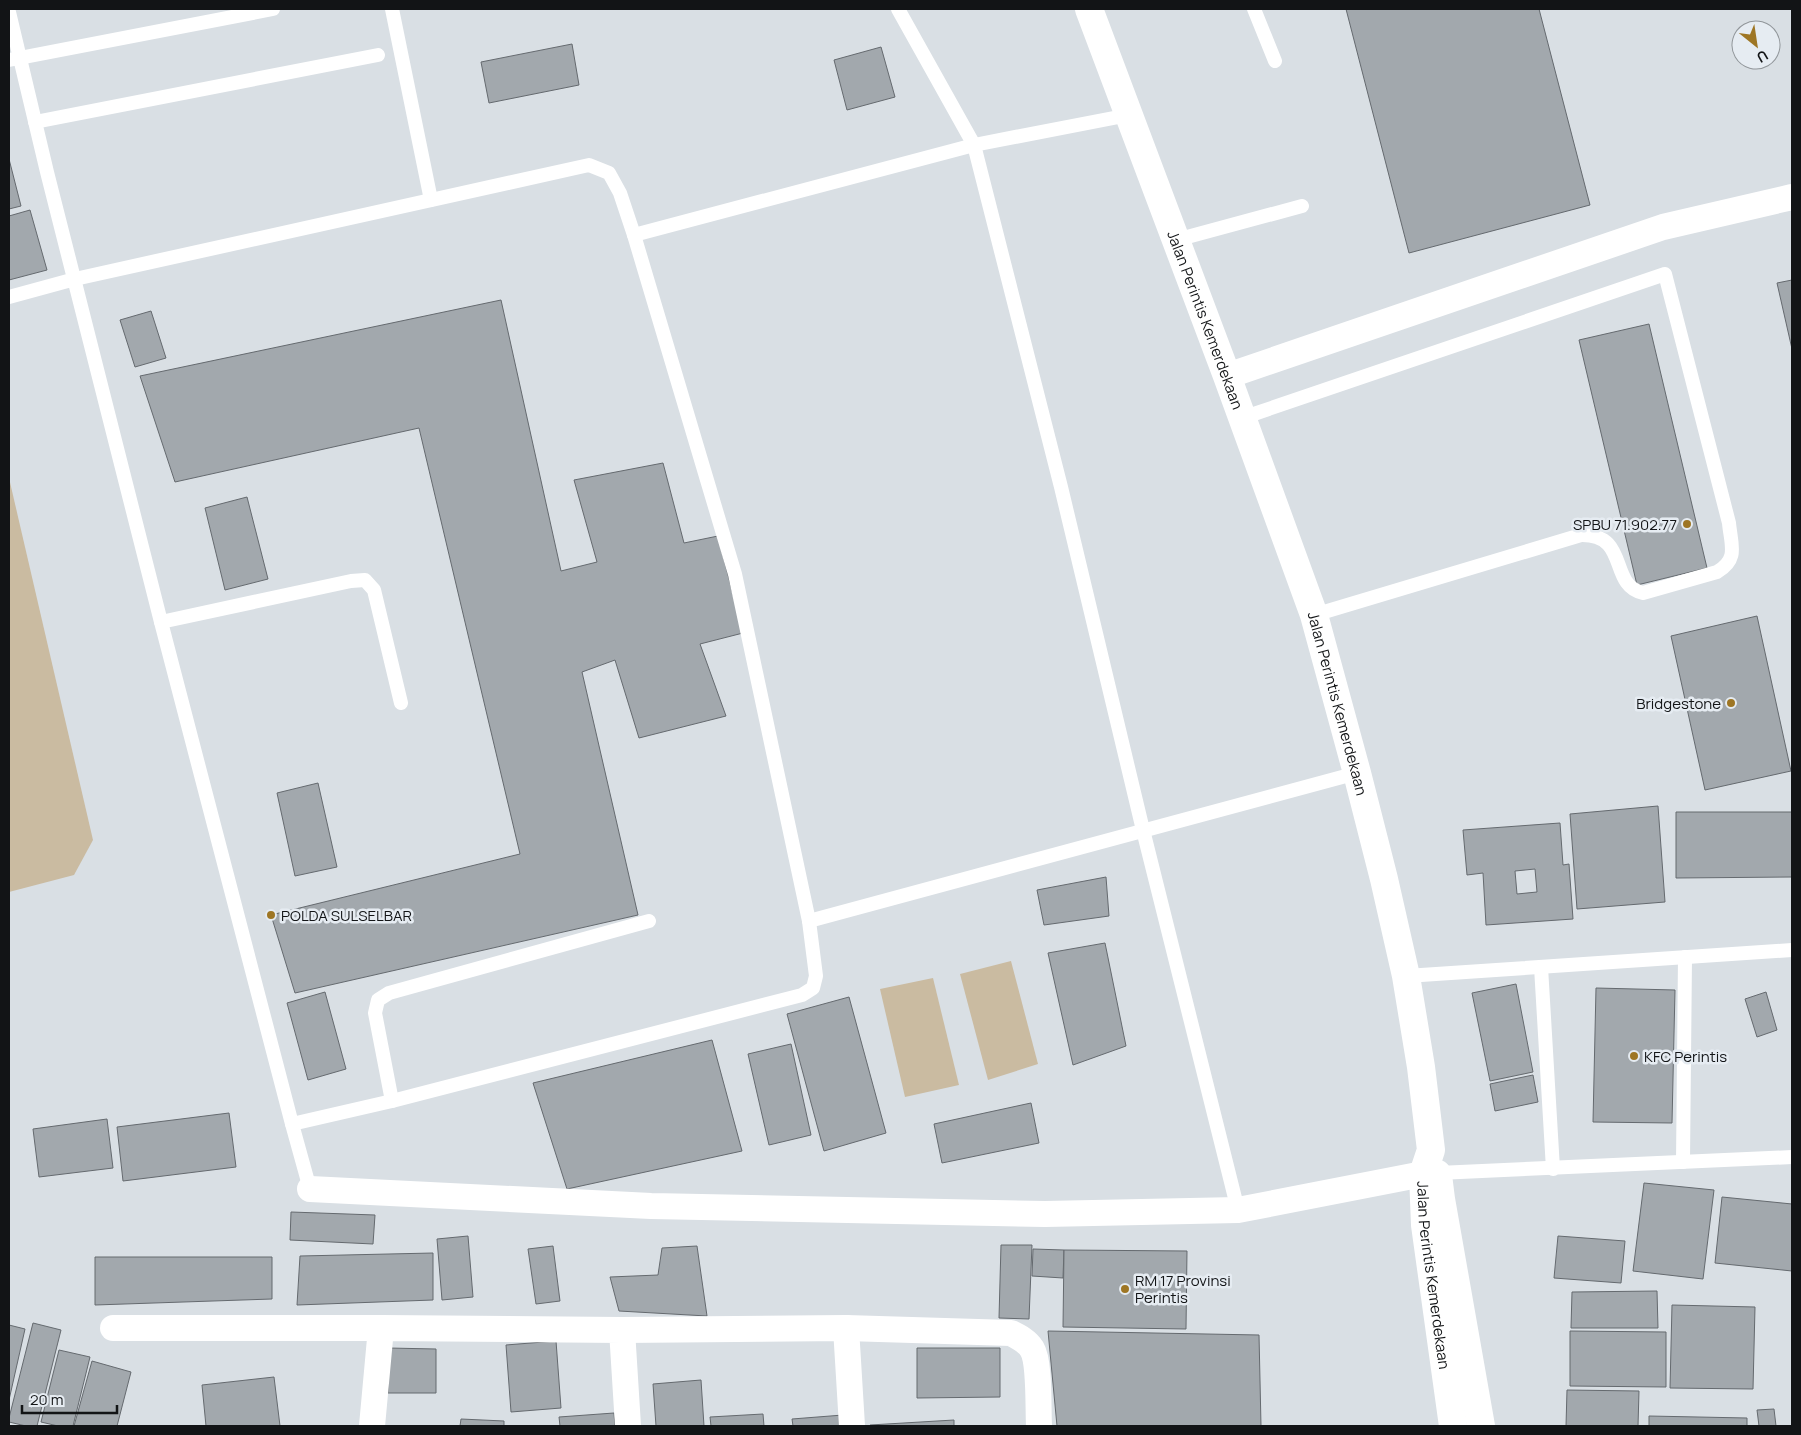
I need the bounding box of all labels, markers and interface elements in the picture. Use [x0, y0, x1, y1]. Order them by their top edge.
north arrow [1731, 20, 1781, 70]
text: U [1754, 46, 1772, 67]
street label: Jalan Perintis Kemerdekaan [1163, 227, 1249, 412]
place label: SPBU 71.902.77 [1573, 514, 1677, 535]
marker: SPBU 71.902.77 [1681, 518, 1693, 530]
street label: Jalan Perintis Kemerdekaan [1303, 609, 1373, 798]
place label: Bridgestone [1636, 693, 1721, 714]
marker: Bridgestone [1725, 697, 1737, 709]
place label: POLDA SULSELBAR [281, 905, 412, 926]
marker: POLDA SULSELBAR [265, 909, 277, 921]
place label: KFC Perintis [1644, 1046, 1727, 1067]
marker: KFC Perintis [1628, 1050, 1640, 1062]
street label: Jalan Perintis Kemerdekaan [1413, 1181, 1455, 1371]
place label: RM 17 Provinsi Perintis [1135, 1270, 1231, 1308]
marker: RM 17 Provinsi Perintis [1119, 1283, 1131, 1295]
scale bar [22, 1382, 118, 1414]
text: 20 m [30, 1389, 63, 1410]

